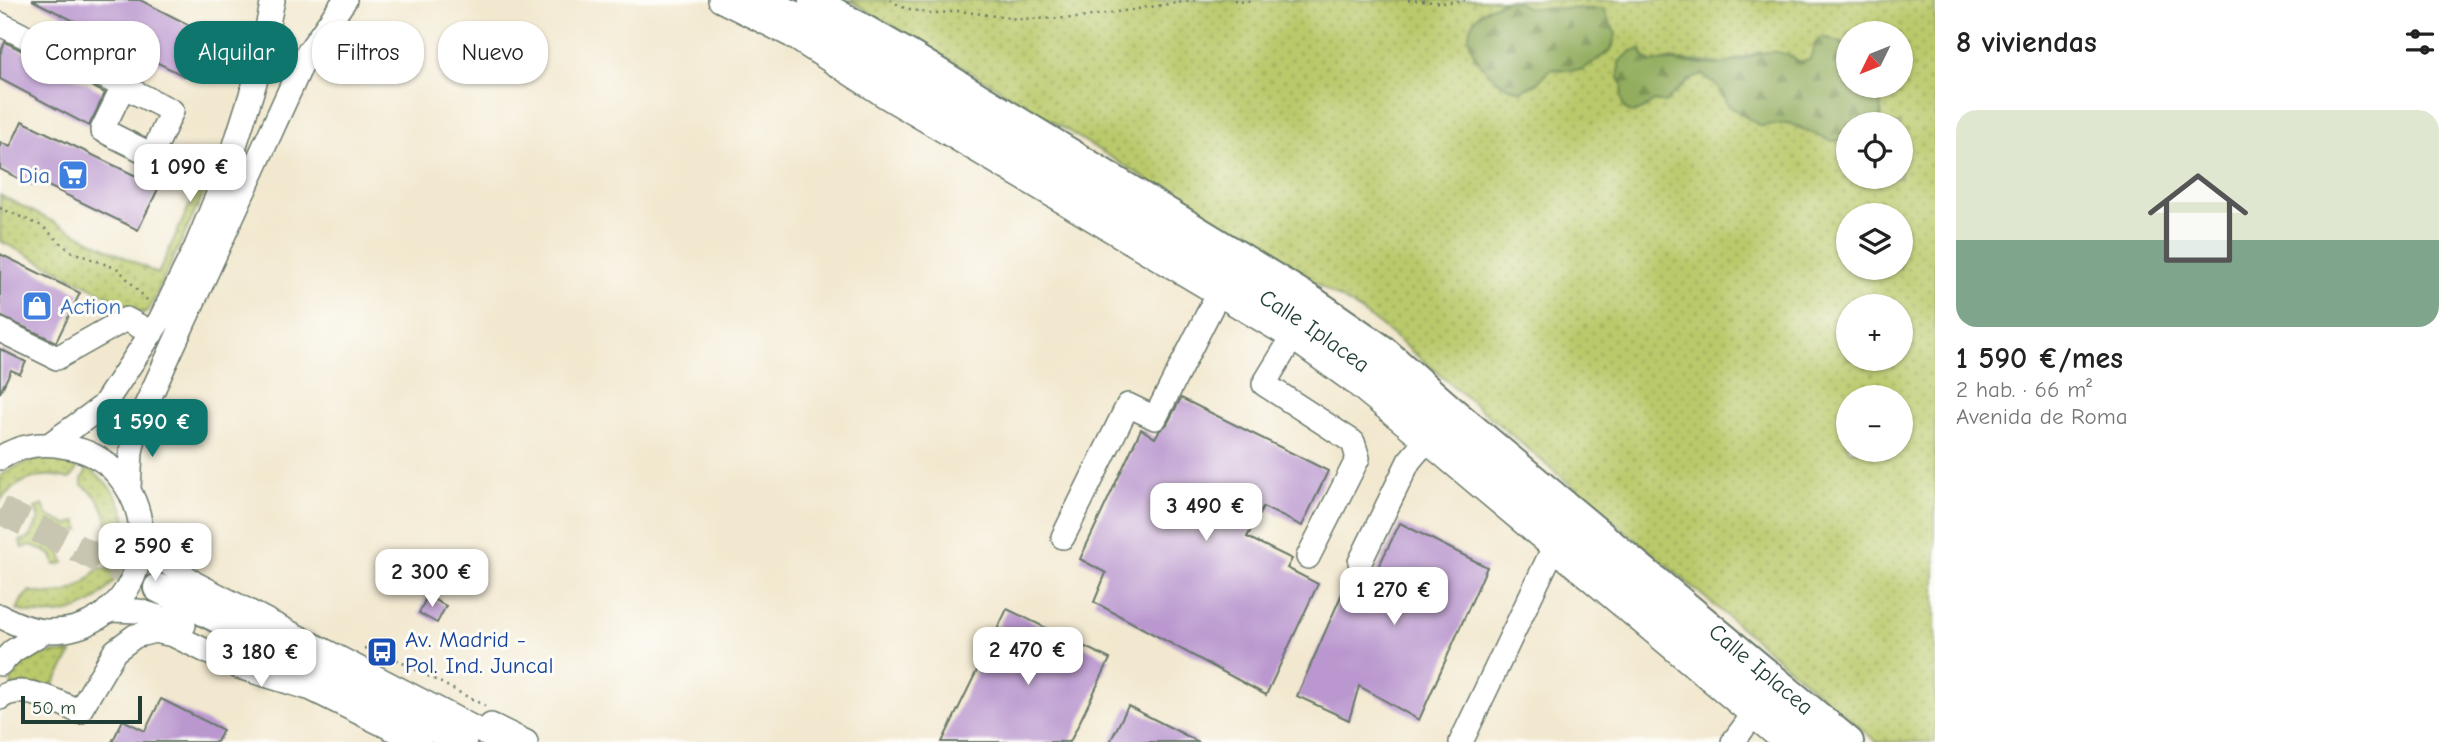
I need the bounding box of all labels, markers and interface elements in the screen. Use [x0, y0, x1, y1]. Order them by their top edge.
chip: Comprar [21, 21, 160, 84]
chip: Alquilar [174, 21, 298, 84]
chip: Filtros [312, 21, 424, 84]
chip: Nuevo [438, 21, 548, 84]
north arrow [1836, 21, 1913, 98]
map controls [1836, 21, 1913, 462]
icon: filters [2401, 23, 2439, 61]
text: 8 viviendas [1956, 25, 2097, 60]
button: locate [1836, 112, 1913, 189]
pin: 1 090 € [125, 144, 255, 204]
text: 1 090 € [150, 153, 230, 180]
icon: home [2135, 155, 2261, 281]
supermarket icon: Dia [56, 158, 90, 192]
place label: Dia [18, 162, 50, 189]
button: layers [1836, 203, 1913, 280]
street label: Calle Iplacea [1254, 284, 1375, 378]
shop icon: Action [20, 289, 54, 323]
place label: Action [60, 293, 121, 320]
button: + [1836, 294, 1913, 371]
text: 1 590 €/mes [1956, 341, 2123, 376]
text: 2 hab. · 66 m² [1956, 376, 2092, 403]
button: − [1836, 385, 1913, 462]
pin: 1 590 € [87, 400, 217, 459]
text: Avenida de Roma [1956, 403, 2128, 430]
text: 1 590 € [113, 408, 191, 435]
pin: 3 490 € [1141, 484, 1271, 543]
text: 3 490 € [1166, 492, 1246, 519]
pin: 2 590 € [90, 524, 220, 583]
text: 2 590 € [114, 532, 196, 559]
pin: 2 300 € [367, 550, 497, 609]
text: 2 300 € [391, 558, 473, 585]
pin: 1 270 € [1329, 568, 1459, 627]
text: 1 270 € [1356, 576, 1432, 603]
street label: Calle Iplacea [1703, 618, 1819, 721]
place label: Av. Madrid - Pol. Ind. Juncal [405, 626, 553, 679]
pin: 2 470 € [963, 628, 1093, 687]
pin: 3 180 € [196, 630, 326, 689]
bus stop icon: Av. Madrid - Pol. Ind. Juncal [365, 635, 399, 669]
text: 2 470 € [989, 636, 1067, 663]
text: 3 180 € [222, 638, 300, 665]
scale bar [21, 693, 142, 725]
text: 50 m [32, 697, 76, 719]

